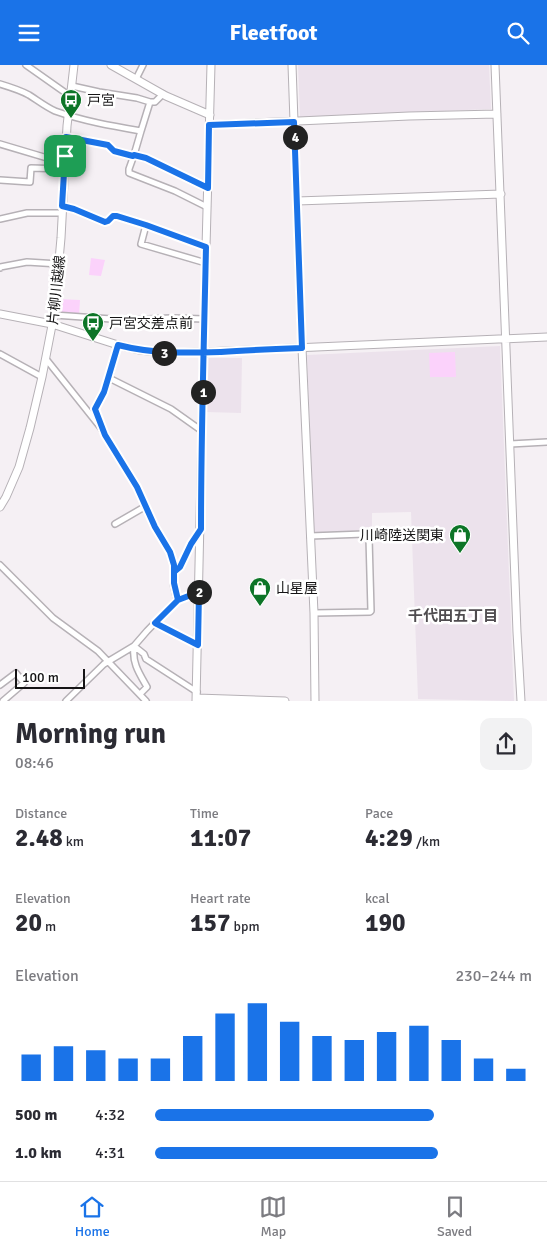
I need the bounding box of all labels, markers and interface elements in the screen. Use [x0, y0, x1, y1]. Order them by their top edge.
icon: menu [15, 19, 43, 47]
text: Fleetfoot [229, 19, 318, 46]
icon: search [504, 19, 532, 47]
bus stop icon: 戸宮 [59, 88, 83, 119]
place label: 戸宮 [87, 92, 115, 109]
pin: 4 [282, 125, 308, 149]
text: 4 [292, 129, 299, 146]
pin [44, 135, 86, 177]
icon: arrive [51, 142, 79, 170]
street label: 片柳川越線 [44, 254, 69, 326]
bus stop icon: 戸宮交差点前 [81, 311, 105, 342]
place label: 戸宮交差点前 [109, 315, 193, 332]
pin: 3 [152, 341, 176, 365]
text: 3 [161, 345, 168, 362]
pin: 1 [190, 379, 216, 405]
text: 1 [200, 384, 207, 401]
shop icon: 川崎陸送関東 [448, 523, 472, 554]
place label: 川崎陸送関東 [360, 527, 444, 544]
shop icon: 山星屋 [248, 576, 272, 607]
pin: 2 [186, 579, 212, 605]
place label: 山星屋 [276, 580, 318, 597]
text: 2 [196, 584, 203, 601]
district label: 千代田五丁目 [408, 607, 498, 625]
scale bar [15, 666, 85, 689]
text: 100 m [22, 669, 59, 686]
text: Morning run [15, 717, 166, 751]
button: share [480, 718, 532, 770]
text: 08:46 [15, 753, 54, 773]
text: Distance [15, 805, 67, 822]
text: Time [190, 805, 219, 822]
text: Pace [365, 805, 393, 822]
text: 2.48 [15, 822, 63, 853]
text: 11:07 [190, 822, 251, 853]
text: 4:29 [365, 822, 413, 853]
text: km [63, 833, 84, 850]
text: /km [413, 833, 440, 850]
text: Elevation [15, 890, 71, 907]
text: Heart rate [190, 890, 251, 907]
text: kcal [365, 890, 390, 907]
text: 20 [15, 907, 42, 938]
text: 157 [190, 907, 231, 938]
text: 190 [365, 907, 406, 938]
text: m [42, 918, 56, 935]
text: bpm [231, 918, 260, 935]
text: Elevation [15, 966, 79, 986]
text: 230–244 m [455, 966, 532, 986]
text: 500 m [15, 1105, 57, 1125]
text: 4:32 [95, 1105, 125, 1125]
text: 1.0 km [15, 1143, 62, 1163]
text: 4:31 [95, 1143, 125, 1163]
tab: Home [75, 1193, 110, 1240]
tab: Map [259, 1193, 287, 1240]
tab: Saved [437, 1193, 472, 1240]

